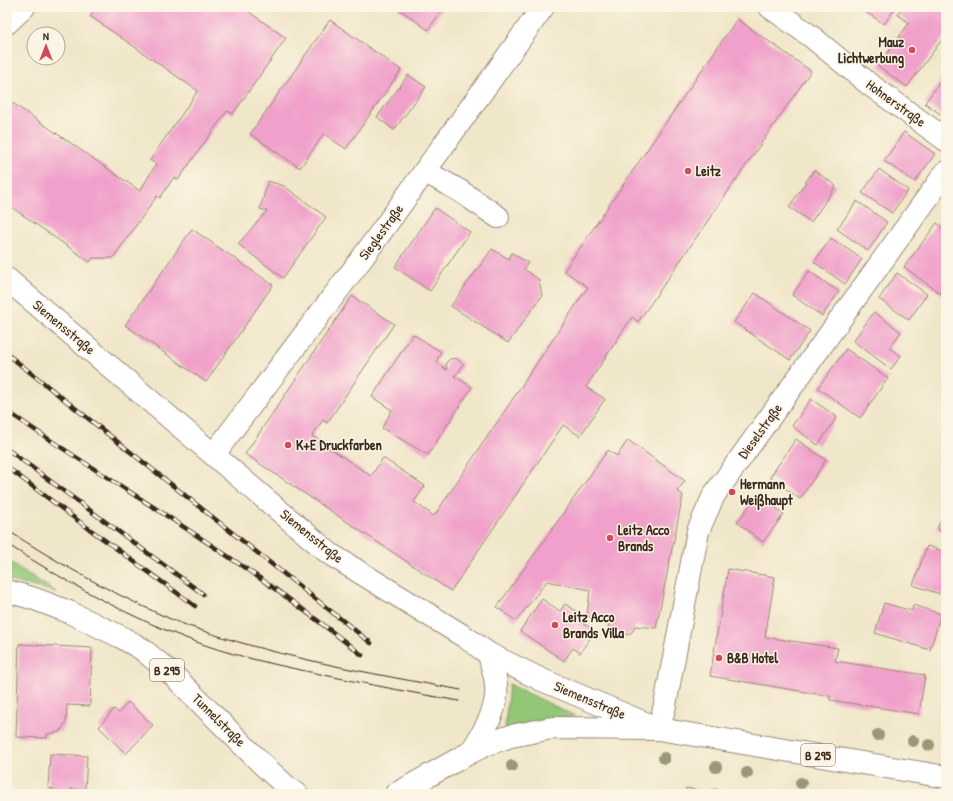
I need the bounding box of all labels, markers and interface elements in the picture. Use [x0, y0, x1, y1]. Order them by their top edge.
north arrow [26, 26, 66, 66]
text: N [43, 29, 49, 43]
place label: Mauz Lichtwerbung [838, 32, 904, 69]
marker: Mauz Lichtwerbung [907, 45, 917, 55]
street label: Hohnerstraße [862, 75, 930, 132]
place label: Leitz [696, 161, 721, 180]
marker: Leitz [683, 166, 693, 176]
street label: Sieglestraße [354, 200, 408, 264]
street label: Siemensstraße [28, 295, 100, 359]
street label: Dieselstraße [733, 399, 787, 463]
place label: K+E Druckfarben [296, 435, 382, 454]
marker: K+E Druckfarben [283, 440, 293, 450]
place label: Hermann Weißhaupt [740, 474, 794, 511]
marker: Hermann Weißhaupt [727, 487, 737, 497]
street label: Siemensstraße [276, 504, 348, 568]
place label: Leitz Acco Brands [618, 520, 670, 555]
marker: Leitz Acco Brands [605, 533, 615, 543]
place label: Leitz Acco Brands Villa [563, 607, 624, 642]
marker: Leitz Acco Brands Villa [550, 620, 560, 630]
place label: B&B Hotel [727, 648, 778, 667]
marker: B&B Hotel [714, 653, 724, 663]
road number: B 295 [150, 659, 184, 681]
street label: Siemensstraße [551, 676, 629, 724]
street label: Tunnelstraße [188, 689, 250, 751]
road number: B 295 [801, 744, 835, 766]

